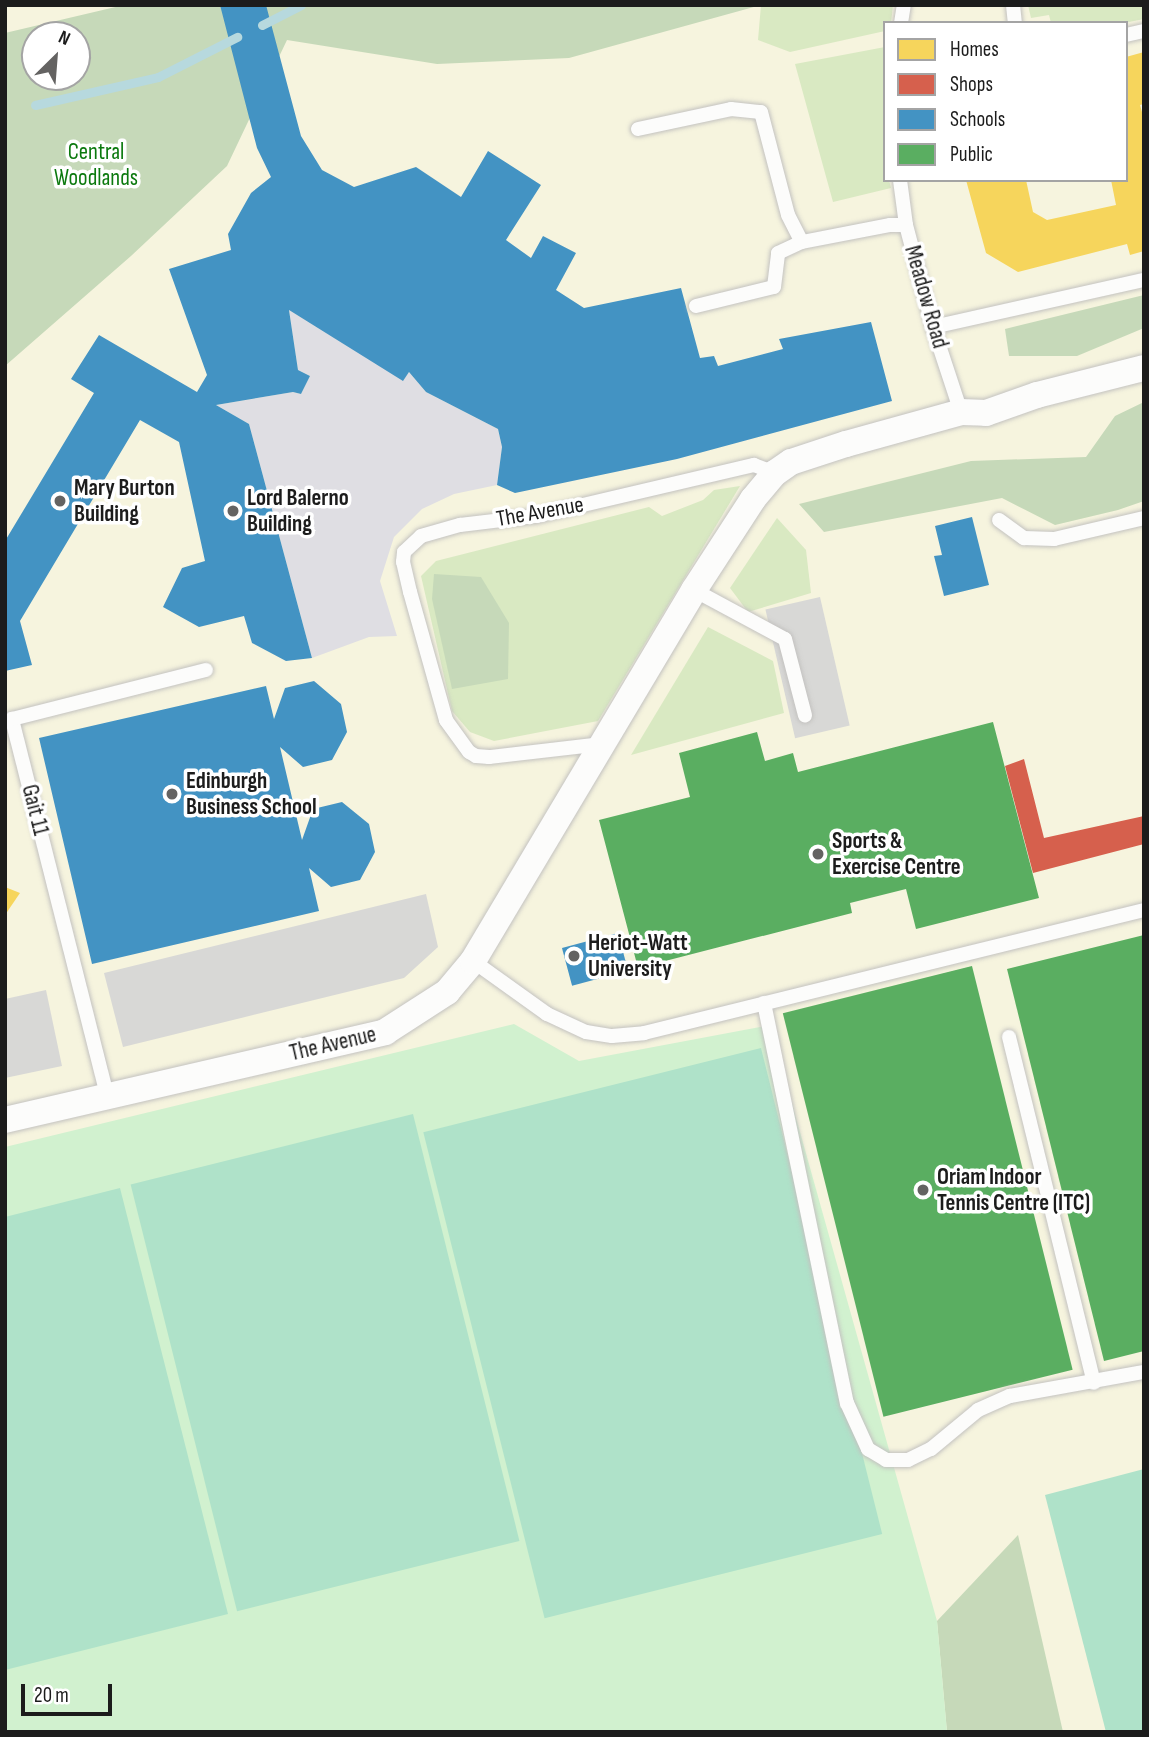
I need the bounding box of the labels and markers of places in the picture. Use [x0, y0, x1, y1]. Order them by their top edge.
place label: Mary Burton Building [74, 474, 175, 528]
place label: Lord Balerno Building [247, 484, 349, 538]
marker: Mary Burton Building [52, 493, 68, 509]
marker: Lord Balerno Building [225, 503, 241, 519]
place label: Edinburgh Business School [186, 767, 317, 821]
marker: Edinburgh Business School [164, 786, 180, 802]
place label: Sports & Exercise Centre [832, 827, 961, 881]
marker: Sports & Exercise Centre [810, 846, 826, 862]
place label: Heriot-Watt University [588, 929, 688, 983]
marker: Heriot-Watt University [566, 948, 582, 964]
place label: Oriam Indoor Tennis Centre (ITC) [937, 1163, 1090, 1217]
marker: Oriam Indoor Tennis Centre (ITC) [915, 1182, 931, 1198]

